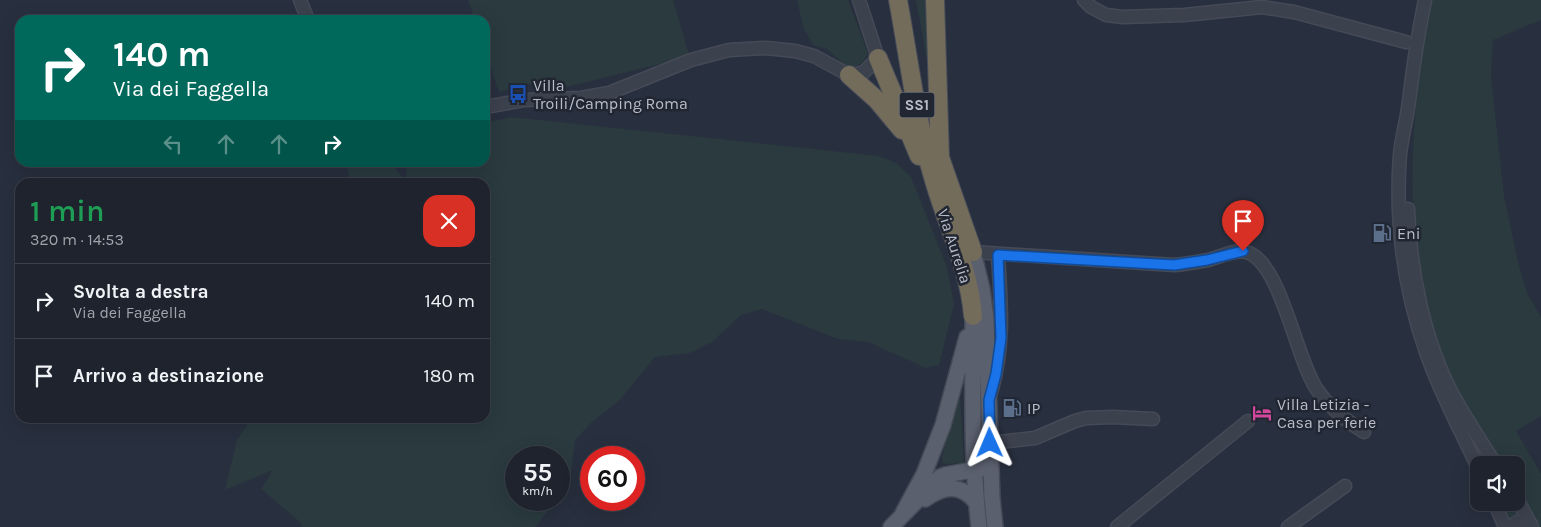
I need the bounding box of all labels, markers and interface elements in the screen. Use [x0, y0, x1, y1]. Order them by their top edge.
text: 140 m [113, 34, 211, 75]
icon: right [30, 35, 95, 100]
text: Via dei Faggella [113, 76, 269, 102]
place label: Villa Troili/Camping Roma [533, 76, 688, 113]
bus stop icon: Villa Troili/Camping Roma [507, 83, 529, 105]
road number: SS1 [900, 92, 934, 118]
icon: left [159, 130, 187, 158]
icon: ahead [212, 130, 240, 158]
icon: ahead [265, 130, 293, 158]
icon: right [318, 130, 346, 158]
text: 1 min [30, 193, 104, 229]
button: close [423, 195, 475, 247]
pin [1222, 200, 1264, 251]
street label: Via Aurelia [934, 206, 976, 286]
icon: arrive [1229, 207, 1257, 235]
fuel station icon: Eni [1371, 222, 1393, 244]
place label: Eni [1397, 224, 1420, 243]
text: 320 m · 14:53 [30, 230, 124, 249]
text: Svolta a destra [73, 281, 209, 303]
icon: right [30, 287, 58, 315]
text: 140 m [425, 290, 475, 312]
text: Via dei Faggella [73, 303, 187, 322]
icon: arrive [30, 362, 58, 390]
text: Arrivo a destinazione [73, 365, 264, 387]
text: 180 m [423, 365, 475, 387]
place label: Villa Letizia - Casa per ferie [1277, 395, 1376, 432]
fuel station icon: IP [1001, 397, 1023, 419]
place label: IP [1027, 399, 1040, 418]
hotel icon: Villa Letizia - Casa per ferie [1251, 402, 1273, 424]
position arrow [963, 416, 1015, 468]
speed limit sign: 60 [580, 446, 645, 511]
map controls [1470, 456, 1525, 511]
button: sound [1470, 456, 1525, 511]
text: 55 [523, 458, 552, 487]
text: km/h [522, 484, 553, 498]

